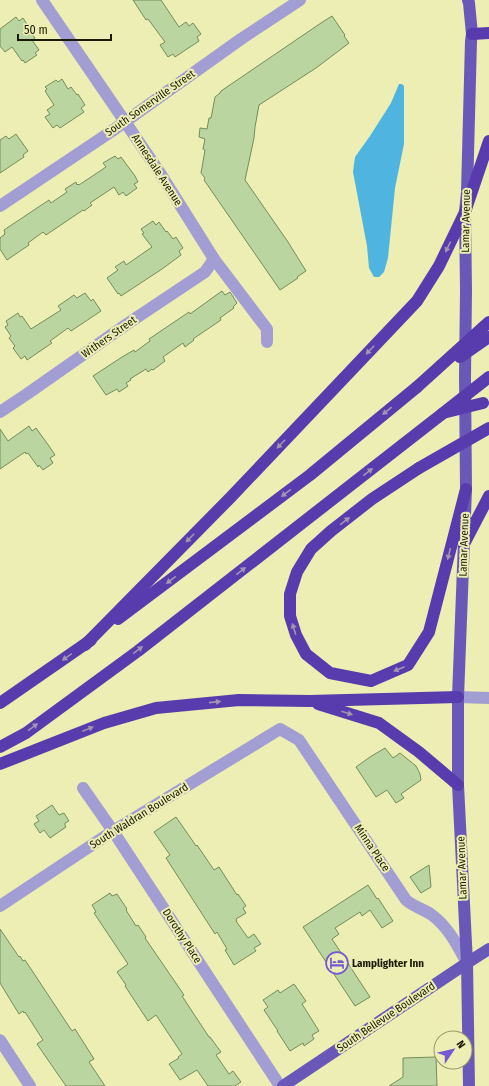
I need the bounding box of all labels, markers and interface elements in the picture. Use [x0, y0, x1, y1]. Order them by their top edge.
scale bar [18, 16, 111, 42]
text: 50 m [24, 23, 48, 37]
street label: South Somerville Street [103, 67, 198, 139]
street label: Annesdale Avenue [129, 132, 185, 208]
street label: Lamar Avenue [459, 189, 473, 253]
one-way arrow [445, 241, 451, 253]
street label: Withers Street [79, 313, 139, 361]
one-way arrow [365, 345, 375, 355]
one-way arrow [382, 407, 393, 416]
one-way arrow [276, 439, 286, 449]
one-way arrow [362, 468, 373, 476]
one-way arrow [280, 489, 291, 497]
street label: Lamar Avenue [456, 513, 472, 577]
one-way arrow [339, 516, 350, 525]
one-way arrow [185, 533, 195, 543]
one-way arrow [446, 548, 452, 560]
one-way arrow [236, 566, 247, 575]
one-way arrow [165, 575, 176, 584]
one-way arrow [291, 623, 297, 635]
one-way arrow [133, 646, 144, 655]
one-way arrow [61, 653, 72, 661]
one-way arrow [393, 666, 405, 672]
one-way arrow [209, 699, 221, 706]
one-way arrow [341, 710, 353, 716]
one-way arrow [28, 723, 39, 731]
one-way arrow [83, 726, 95, 732]
street label: South Waldran Boulevard [87, 780, 191, 852]
street label: Minna Place [352, 822, 392, 874]
street label: Lamar Avenue [454, 836, 470, 900]
street label: Dorothy Place [160, 906, 204, 966]
hotel icon: Lamplighter Inn [324, 950, 350, 976]
place label: Lamplighter Inn [352, 957, 424, 970]
street label: South Bellevue Boulevard [334, 979, 438, 1055]
north arrow [433, 1030, 473, 1070]
text: N [454, 1038, 468, 1051]

